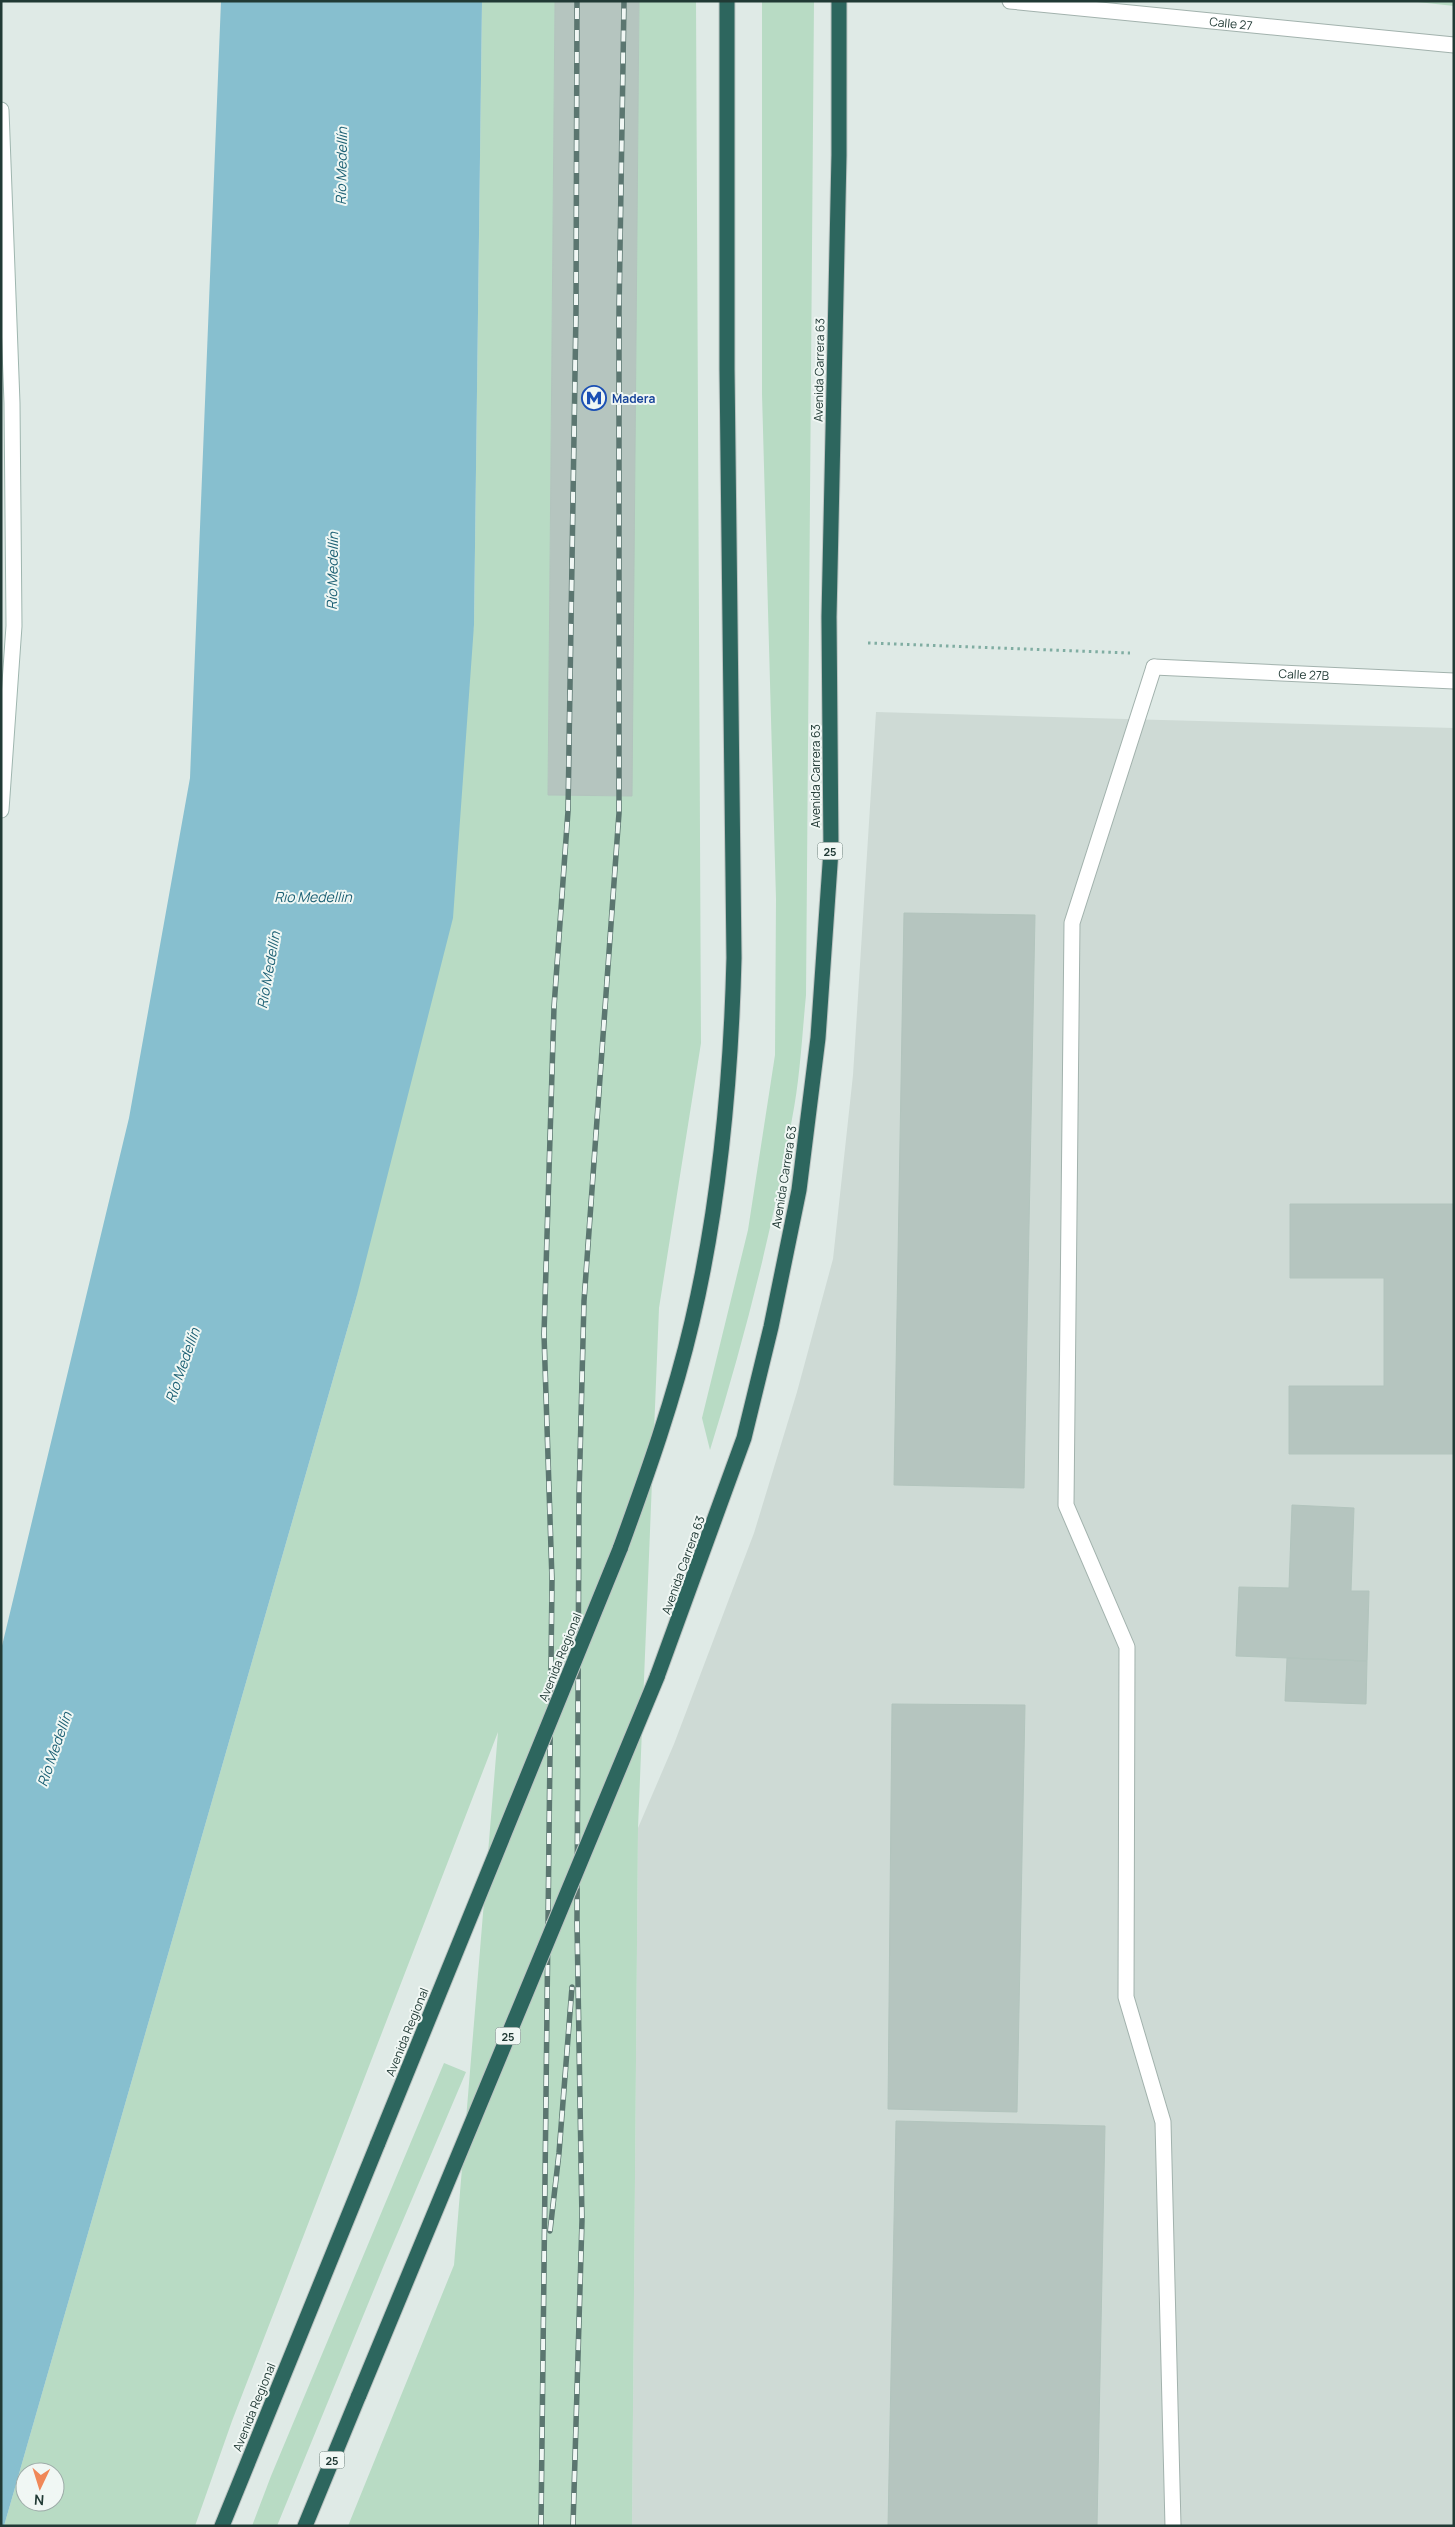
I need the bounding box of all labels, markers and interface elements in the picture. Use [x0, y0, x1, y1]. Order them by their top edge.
street label: Calle 27 [1209, 12, 1253, 33]
water label: Río Medellín [331, 126, 351, 205]
street label: Avenida Carrera 63 [810, 318, 828, 422]
metro station icon: Madera [581, 385, 607, 411]
place label: Madera [612, 390, 655, 407]
water label: Río Medellín [322, 531, 342, 610]
street label: Calle 27B [1278, 664, 1329, 684]
street label: Avenida Carrera 63 [807, 724, 824, 828]
road number: 25 [818, 842, 842, 859]
water label: Rio Medellin [274, 887, 353, 906]
water label: Río Medellín [252, 929, 284, 1010]
street label: Avenida Carrera 63 [767, 1124, 801, 1230]
water label: Río Medellín [160, 1325, 204, 1405]
street label: Avenida Carrera 63 [657, 1513, 709, 1617]
street label: Avenida Regional [534, 1610, 586, 1704]
water label: Río Medellín [32, 1709, 76, 1789]
street label: Avenida Regional [381, 1985, 433, 2079]
road number: 25 [496, 2028, 520, 2044]
street label: Avenida Regional [228, 2360, 280, 2454]
road number: 25 [320, 2452, 344, 2468]
north arrow [15, 2462, 65, 2512]
text: N [33, 2491, 45, 2510]

